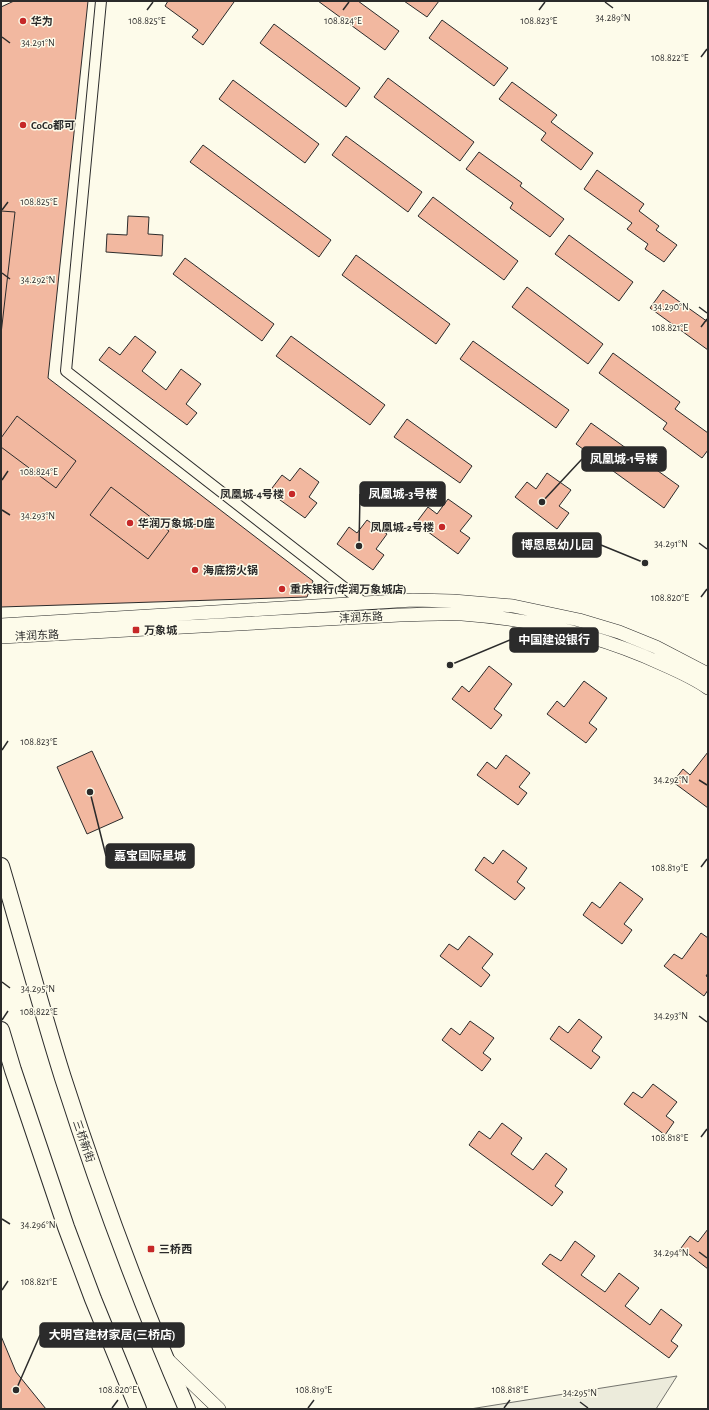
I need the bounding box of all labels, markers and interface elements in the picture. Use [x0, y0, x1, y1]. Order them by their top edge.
text: 34.289°N [596, 13, 630, 23]
place label: 华为 [31, 15, 53, 27]
marker: 华为 [18, 16, 28, 26]
text: 108.825°E [129, 16, 166, 26]
text: 108.824°E [324, 16, 362, 26]
text: 108.823°E [521, 16, 558, 26]
text: 34.291°N [21, 38, 55, 48]
text: 108.822°E [651, 53, 689, 63]
place label: CoCo都可 [31, 119, 75, 131]
marker: CoCo都可 [18, 120, 28, 130]
text: 108.825°E [21, 197, 58, 207]
text: 34.292°N [21, 275, 55, 285]
text: 34.290°N [653, 302, 689, 312]
text: 108.821°E [652, 323, 688, 333]
callout: 凤凰城-1号楼 [582, 447, 666, 471]
text: 凤凰城-1号楼 [590, 452, 658, 465]
text: 108.824°E [20, 467, 58, 477]
callout: 凤凰城-3号楼 [360, 482, 445, 506]
text: 凤凰城-3号楼 [369, 487, 437, 500]
place label: 凤凰城-4号楼 [220, 488, 284, 500]
marker: 凤凰城-4号楼 [287, 489, 297, 499]
text: 34.293°N [21, 511, 55, 521]
place label: 华润万象城-D座 [138, 517, 215, 529]
marker: 华润万象城-D座 [125, 518, 135, 528]
place label: 凤凰城-2号楼 [370, 521, 434, 533]
marker: 凤凰城-2号楼 [437, 522, 447, 532]
callout: 博恩思幼儿园 [513, 533, 601, 557]
text: 博恩思幼儿园 [521, 538, 593, 551]
text: 34.291°N [654, 539, 688, 549]
place label: 海底捞火锅 [203, 564, 258, 576]
marker: 海底捞火锅 [190, 565, 200, 575]
place label: 重庆银行(华润万象城店) [290, 583, 407, 595]
marker: 重庆银行(华润万象城店) [277, 584, 287, 594]
text: 108.820°E [651, 593, 689, 603]
street label: 沣润东路 [339, 610, 383, 624]
place label: 万象城 [144, 624, 178, 636]
marker: 万象城 [131, 625, 141, 635]
street label: 沣润东路 [15, 628, 59, 642]
callout: 中国建设银行 [510, 628, 598, 652]
text: 中国建设银行 [518, 633, 590, 646]
text: 108.823°E [21, 737, 58, 747]
text: 34.292°N [654, 775, 688, 785]
callout: 嘉宝国际星城 [106, 844, 194, 868]
text: 嘉宝国际星城 [114, 849, 186, 862]
text: 108.819°E [652, 863, 688, 873]
text: 34.295°N [21, 984, 55, 994]
text: 108.822°E [20, 1007, 58, 1017]
text: 34.293°N [654, 1011, 688, 1021]
street label: 三桥新街 [71, 1118, 97, 1164]
text: 108.818°E [652, 1133, 688, 1143]
text: 34.296°N [21, 1220, 55, 1230]
place label: 三桥西 [159, 1243, 192, 1255]
marker: 三桥西 [146, 1244, 156, 1254]
text: 34.294°N [653, 1248, 689, 1258]
text: 108.821°E [21, 1277, 57, 1287]
callout: 大明宫建材家居(三桥店) [40, 1323, 184, 1347]
text: 大明宫建材家居(三桥店) [48, 1328, 176, 1342]
text: 108.820°E [99, 1385, 137, 1395]
text: 108.819°E [296, 1385, 332, 1395]
text: 108.818°E [492, 1385, 528, 1395]
text: 34.295°N [563, 1388, 597, 1398]

